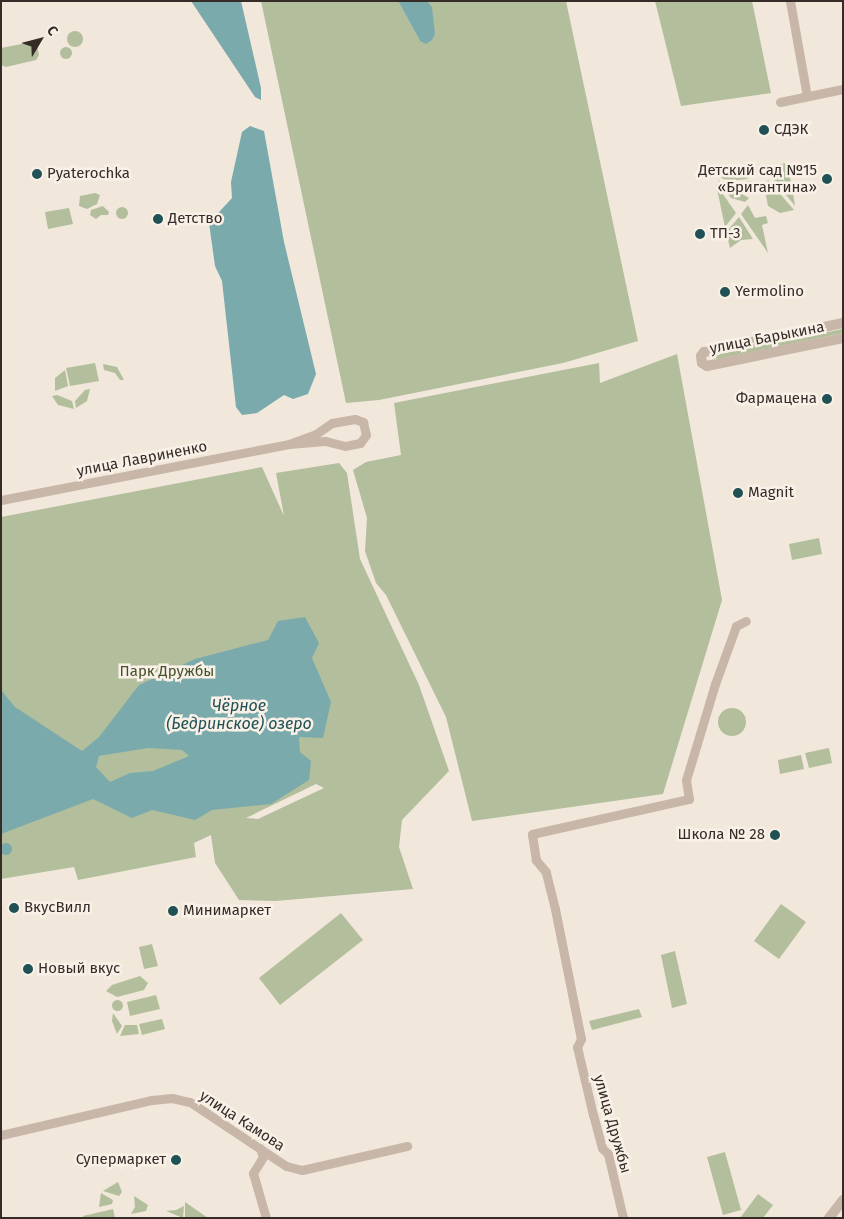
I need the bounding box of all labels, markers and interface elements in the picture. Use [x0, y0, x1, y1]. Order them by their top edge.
north arrow [15, 15, 65, 65]
text: С [43, 22, 62, 39]
place label: СДЭК [774, 121, 808, 139]
marker: СДЭК [758, 124, 770, 136]
place label: Детский сад №15 «Бригантина» [698, 161, 817, 196]
place label: Pyaterochka [47, 165, 130, 183]
marker: Pyaterochka [31, 168, 43, 180]
marker: Детский сад №15 «Бригантина» [821, 173, 833, 185]
place label: Детство [168, 210, 222, 228]
marker: Детство [152, 213, 164, 225]
place label: ТП-3 [710, 225, 741, 243]
marker: ТП-3 [694, 228, 706, 240]
place label: Yermolino [735, 283, 804, 301]
marker: Yermolino [719, 286, 731, 298]
street label: улица Барыкина [708, 318, 826, 358]
place label: Фармацена [736, 390, 817, 408]
marker: Фармацена [821, 393, 833, 405]
street label: улица Лавриненко [75, 438, 209, 480]
place label: Magnit [748, 484, 794, 502]
marker: Magnit [732, 487, 744, 499]
park label: Парк Дружбы [120, 663, 214, 681]
water label: Чёрное (Бедринское) озеро [166, 696, 312, 734]
place label: Школа № 28 [678, 826, 765, 844]
marker: Школа № 28 [769, 829, 781, 841]
place label: ВкусВилл [24, 899, 91, 917]
marker: ВкусВилл [8, 902, 20, 914]
place label: Минимаркет [183, 902, 271, 920]
marker: Минимаркет [167, 905, 179, 917]
place label: Новый вкус [38, 960, 120, 978]
marker: Новый вкус [22, 963, 34, 975]
street label: улица Дружбы [589, 1073, 635, 1175]
street label: улица Камова [196, 1087, 288, 1155]
place label: Супермаркет [76, 1151, 166, 1169]
marker: Супермаркет [170, 1154, 182, 1166]

